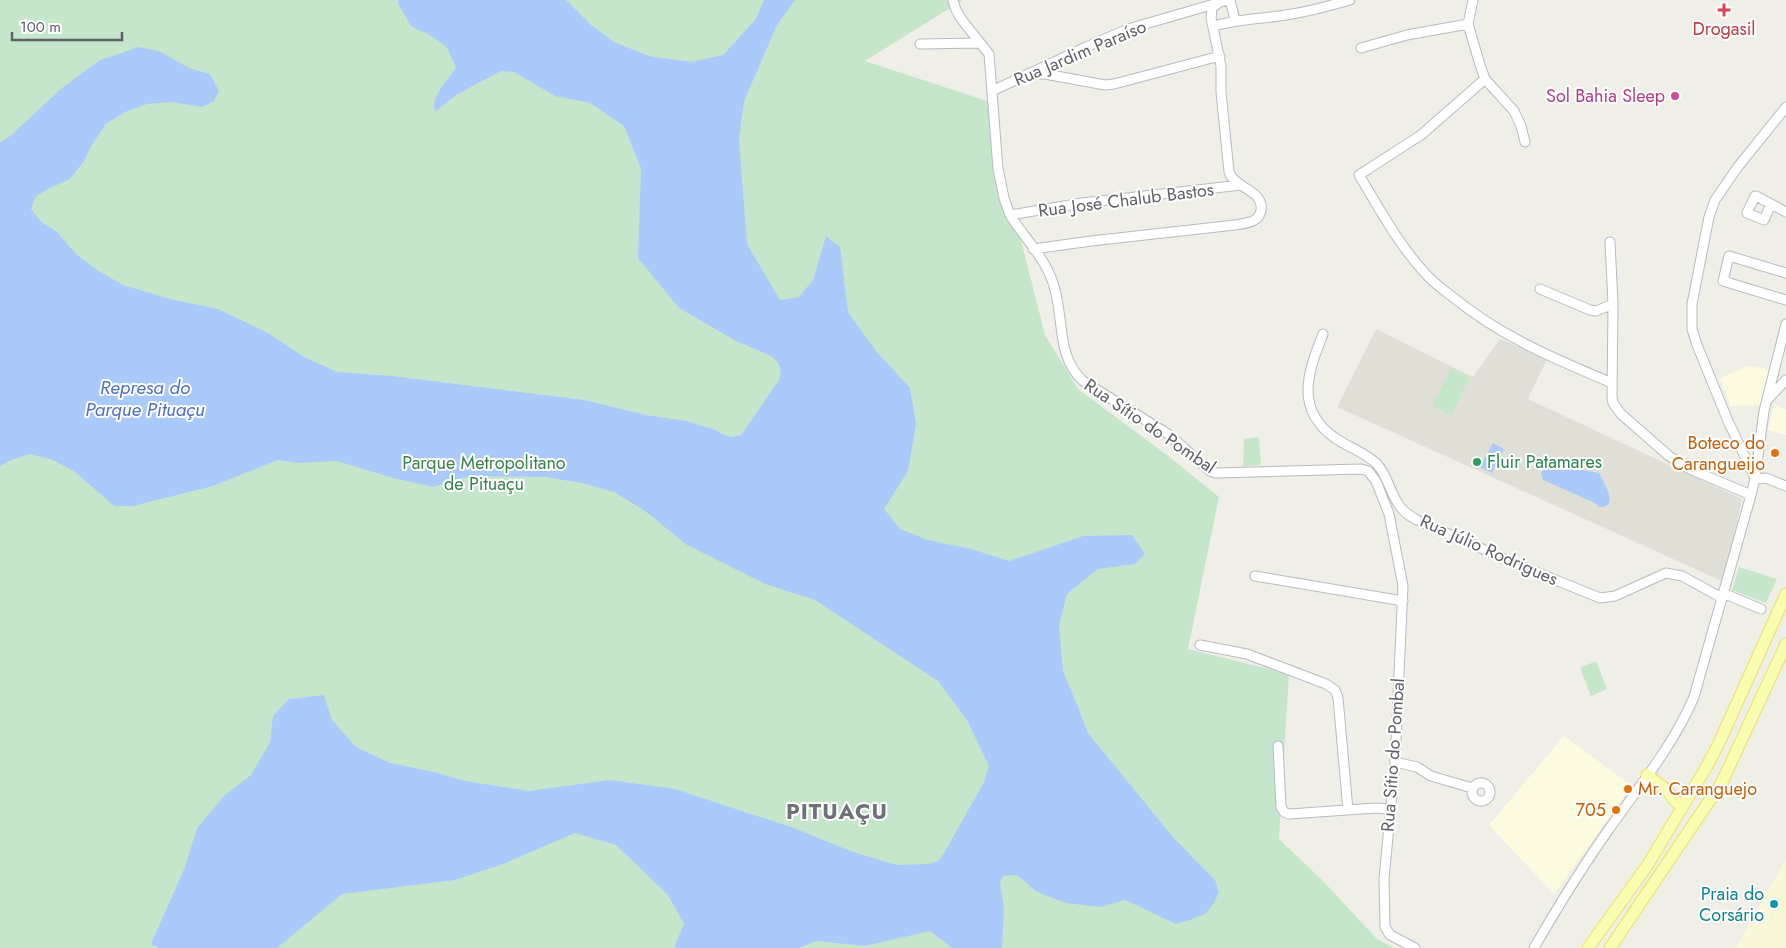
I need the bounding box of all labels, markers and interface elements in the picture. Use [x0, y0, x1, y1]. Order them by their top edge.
marker: Drogasil [1718, 4, 1730, 16]
scale bar [12, 10, 122, 42]
street label: Rua Jardim Paraíso [1010, 13, 1150, 93]
text: 100 m [20, 16, 61, 38]
place label: Drogasil [1693, 16, 1755, 42]
place label: Sol Bahia Sleep [1546, 83, 1665, 109]
marker: Sol Bahia Sleep [1669, 90, 1681, 102]
street label: Rua José Chalub Bastos [1037, 176, 1215, 224]
street label: Rua Sítio do Pombal [1079, 372, 1221, 480]
water label: Represa do Parque Pituaçu [85, 374, 205, 423]
place label: Boteco do Carangueijo [1672, 430, 1765, 477]
marker: Boteco do Carangueijo [1769, 447, 1781, 459]
place label: Fluir Patamares [1487, 449, 1602, 475]
park label: Parque Metropolitano de Pituaçu [402, 450, 566, 497]
marker: Fluir Patamares [1471, 456, 1483, 468]
street label: Rua Júlio Rodrigues [1416, 508, 1562, 592]
street label: Rua Sítio do Pombal [1375, 677, 1411, 833]
place label: Mr. Caranguejo [1638, 776, 1757, 802]
marker: Mr. Caranguejo [1622, 783, 1634, 795]
district label: PITUAÇU [786, 795, 888, 827]
place label: 705 [1576, 797, 1606, 823]
marker: 705 [1610, 804, 1622, 816]
place label: Praia do Corsário [1699, 881, 1764, 928]
marker: Praia do Corsário [1768, 898, 1780, 910]

